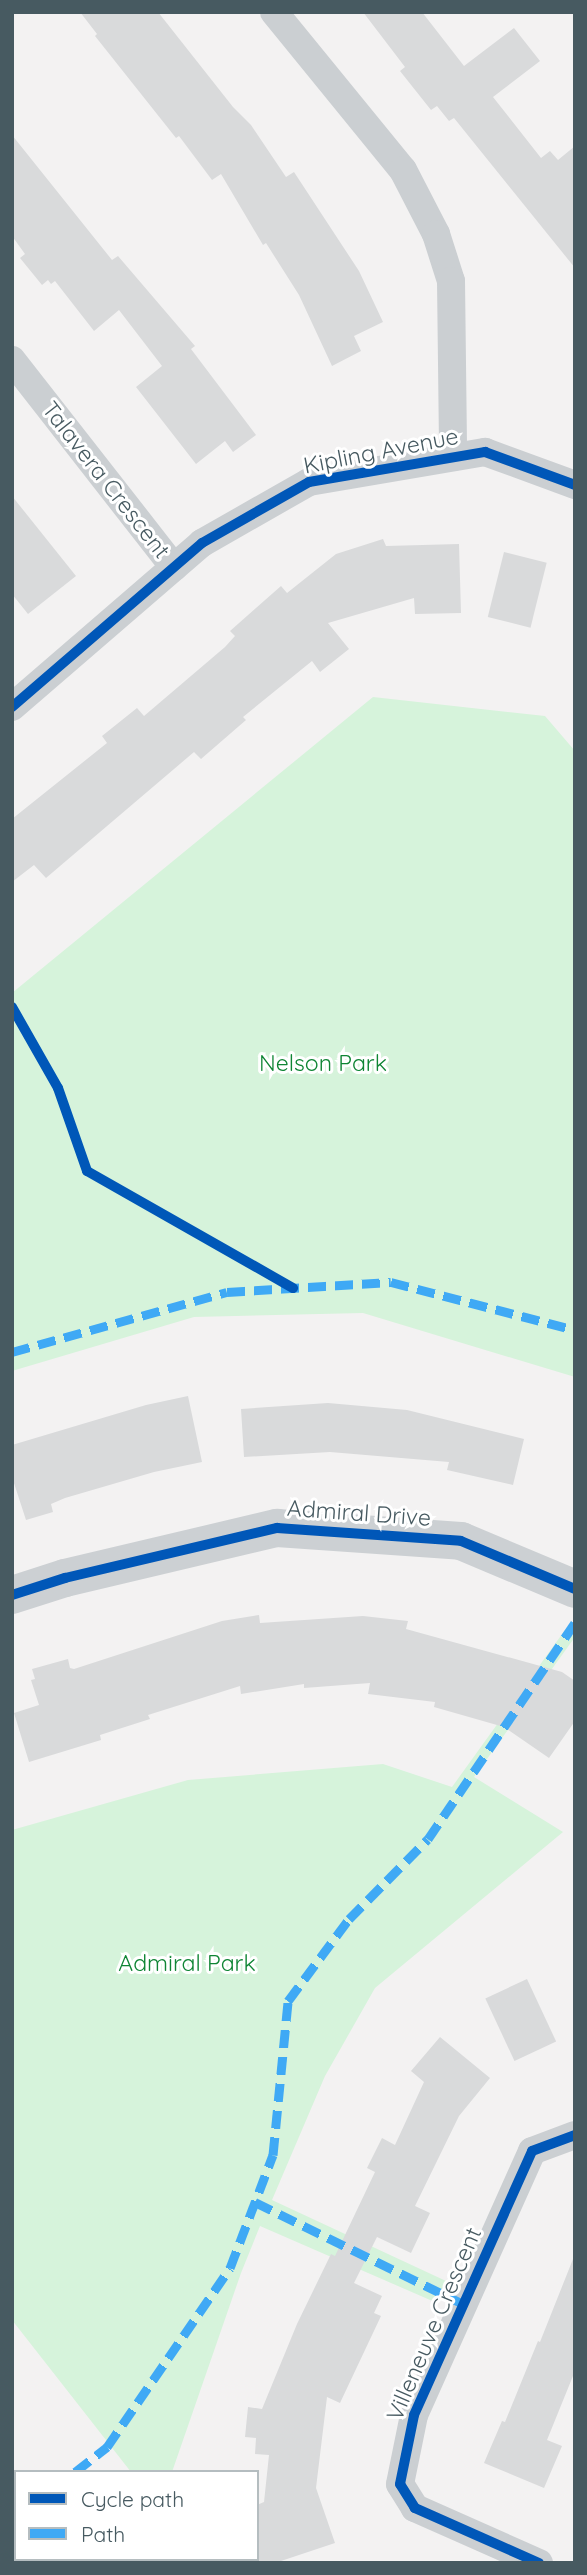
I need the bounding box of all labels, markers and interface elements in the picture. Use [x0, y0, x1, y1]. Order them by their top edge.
street label: Talavera Crescent [36, 396, 176, 564]
street label: Kipling Avenue [301, 422, 461, 480]
park label: Nelson Park [259, 1049, 387, 1077]
street label: Admiral Drive [286, 1494, 432, 1532]
park label: Admiral Park [118, 1949, 256, 1977]
street label: Villeneuve Crescent [381, 2223, 487, 2425]
legend [14, 2470, 259, 2561]
text: Cycle path [81, 2486, 184, 2512]
text: Path [81, 2521, 125, 2547]

